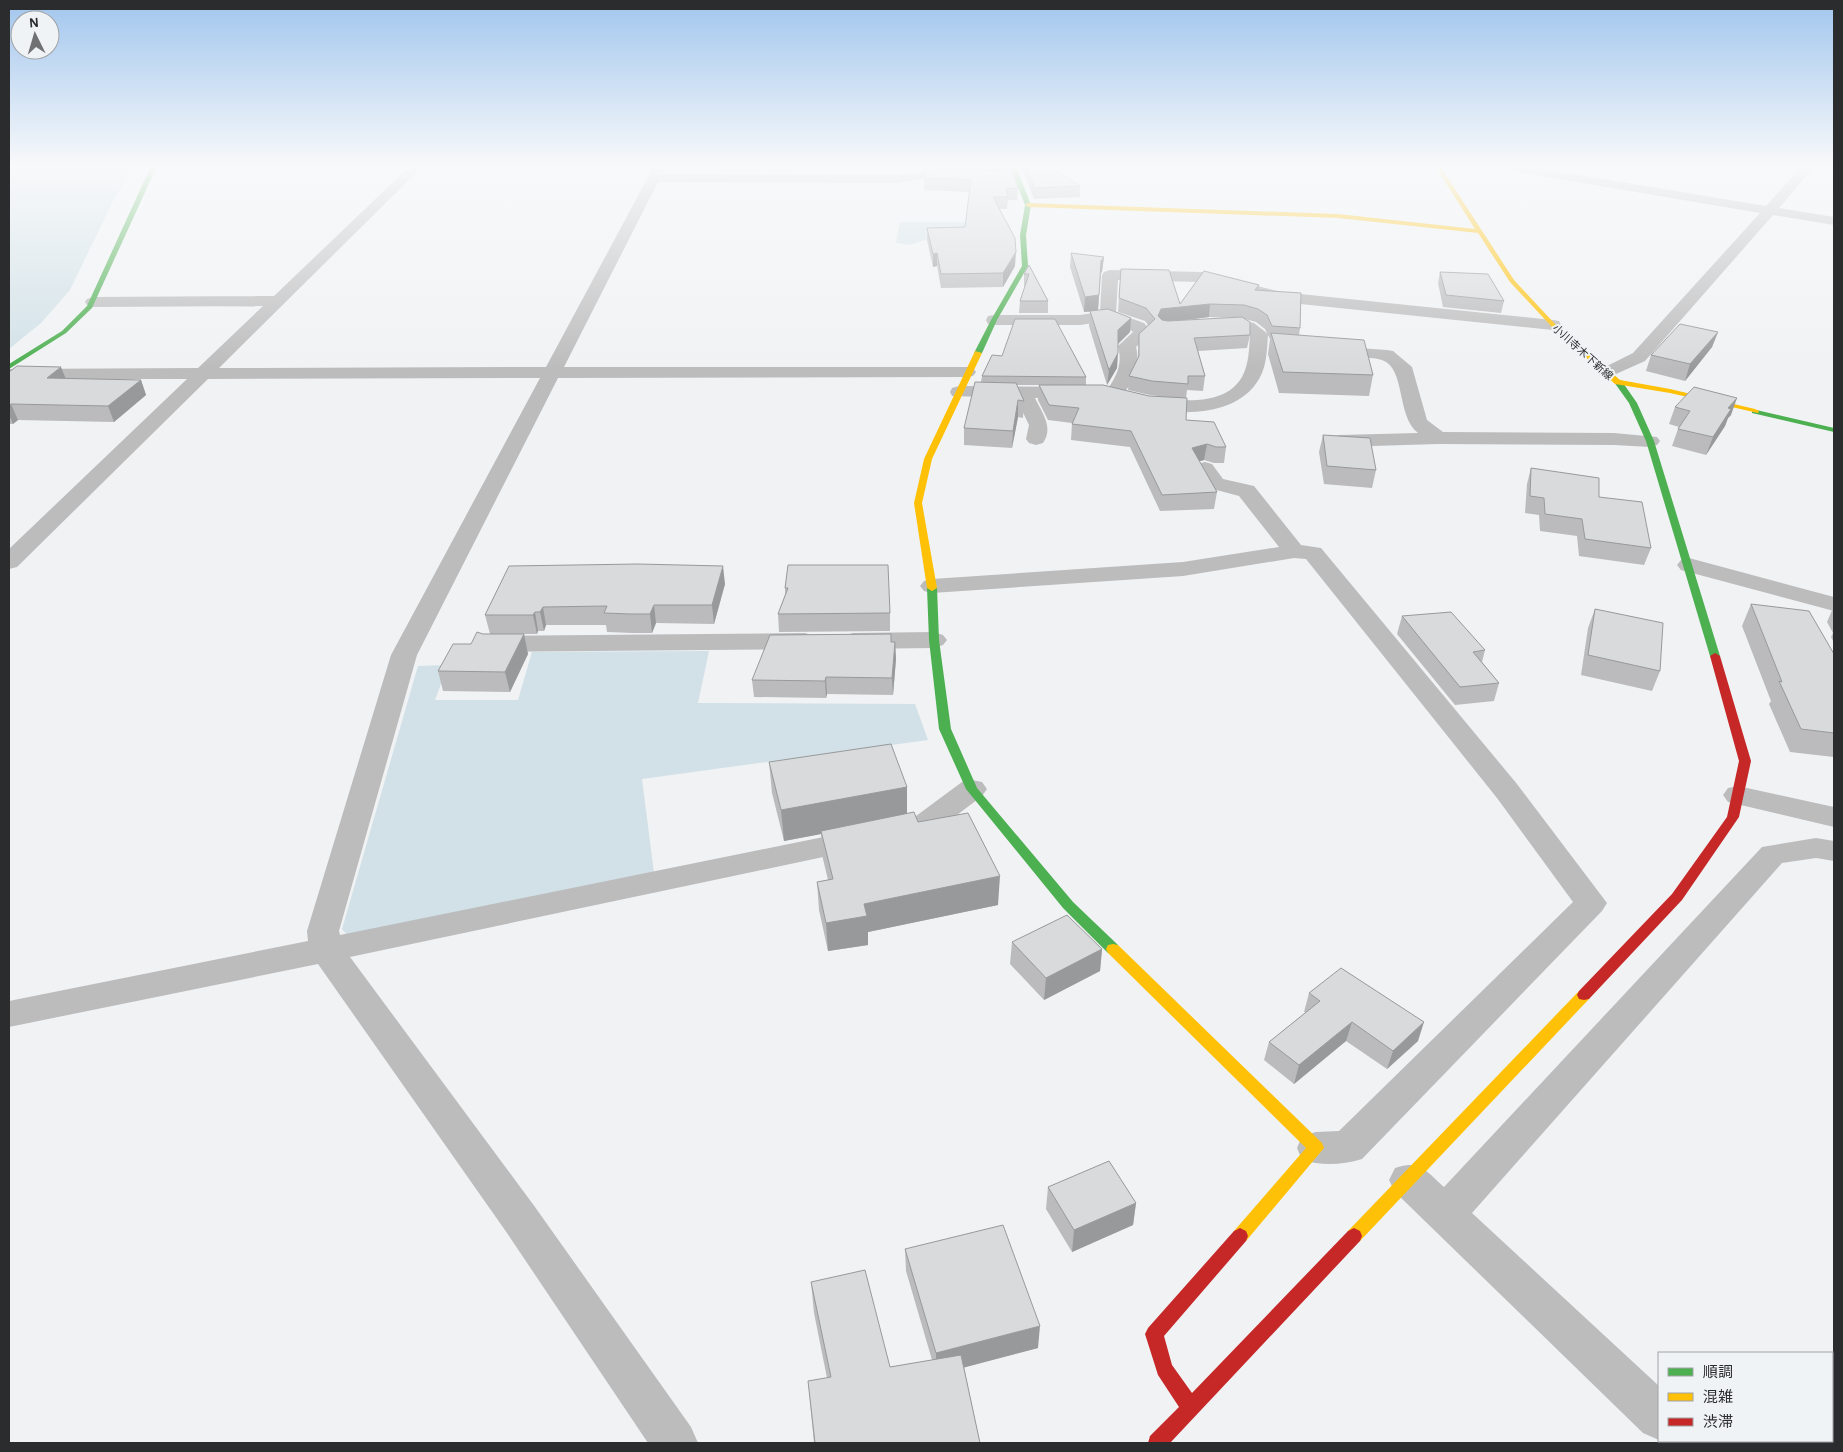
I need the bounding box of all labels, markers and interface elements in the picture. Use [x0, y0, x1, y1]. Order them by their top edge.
north arrow [10, 10, 60, 60]
text: N [28, 16, 39, 30]
street label: 小川寺木下新線 [1550, 322, 1616, 382]
legend [1658, 1352, 1833, 1442]
text: 順調 [1703, 1365, 1733, 1380]
text: 混雑 [1703, 1389, 1733, 1405]
text: 渋滞 [1703, 1414, 1733, 1430]

